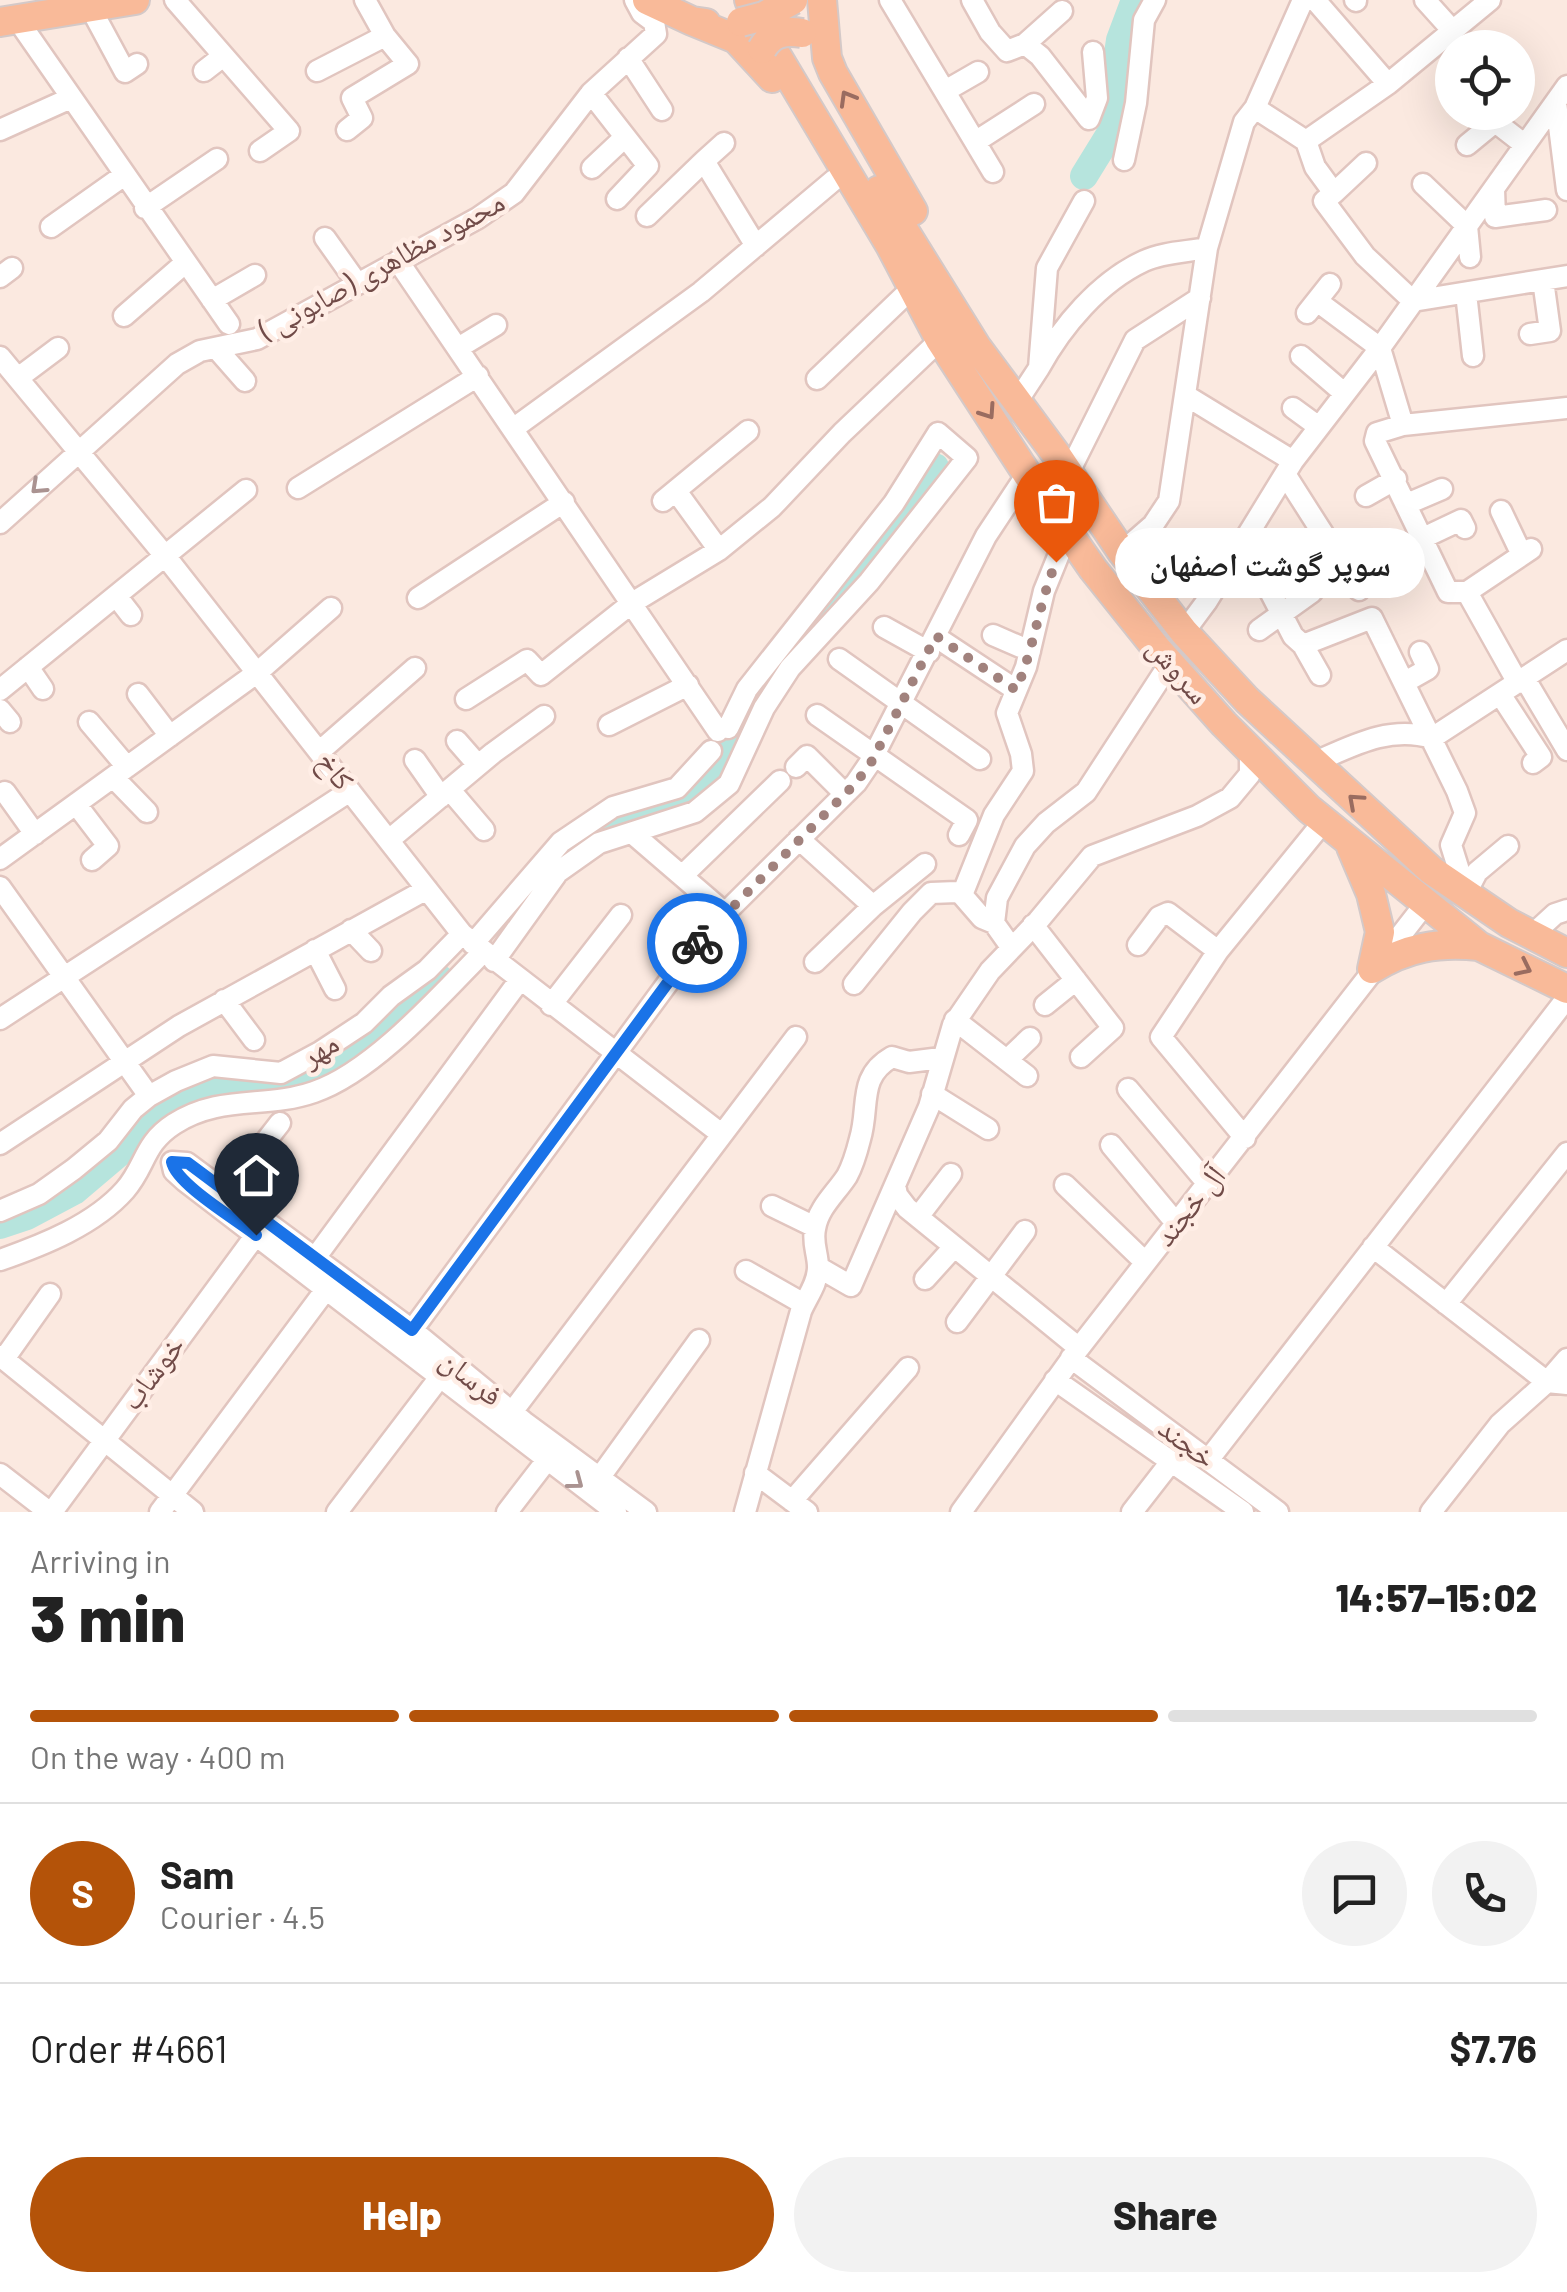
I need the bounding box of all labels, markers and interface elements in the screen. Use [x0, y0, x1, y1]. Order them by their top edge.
map controls [1435, 30, 1535, 130]
button: locate [1435, 30, 1535, 130]
one-way arrow [840, 91, 860, 109]
street label: محمود مظاهری (صابونی ) [251, 182, 511, 349]
one-way arrow [975, 401, 994, 419]
pin [1014, 460, 1099, 563]
one-way arrow [32, 475, 50, 493]
icon: bag [1029, 475, 1084, 530]
callout: سوپر گوشت اصفهان [1116, 527, 1426, 597]
text: سوپر گوشت اصفهان [1149, 544, 1391, 582]
street label: سروش [1139, 629, 1218, 712]
street label: کاخ [308, 743, 363, 798]
one-way arrow [1348, 795, 1367, 813]
courier [647, 893, 747, 993]
icon: bike [670, 916, 725, 971]
one-way arrow [1514, 956, 1532, 976]
street label: مهر [293, 1023, 345, 1075]
pin [214, 1133, 299, 1236]
icon: home [229, 1148, 284, 1203]
street label: آل خجند [1145, 1156, 1234, 1253]
street label: خوشاب [112, 1328, 192, 1417]
street label: فرسان [433, 1341, 511, 1414]
street label: خجند [1152, 1408, 1224, 1475]
one-way arrow [565, 1470, 583, 1487]
text: Arriving in [30, 1541, 170, 1579]
text: 14:57–15:02 [1335, 1574, 1537, 1620]
text: 3 min [30, 1577, 185, 1655]
text: On the way · 400 m [30, 1737, 286, 1775]
button: chat [1302, 1841, 1407, 1946]
button: phone [1432, 1841, 1537, 1946]
text: Sam [160, 1851, 234, 1897]
text: S [71, 1870, 94, 1916]
text: Courier · 4.5 [160, 1897, 325, 1935]
text: Order #4661 [30, 2025, 227, 2071]
text: $7.76 [1449, 2025, 1537, 2071]
button: Help [30, 2157, 774, 2272]
button: Share [794, 2157, 1537, 2272]

